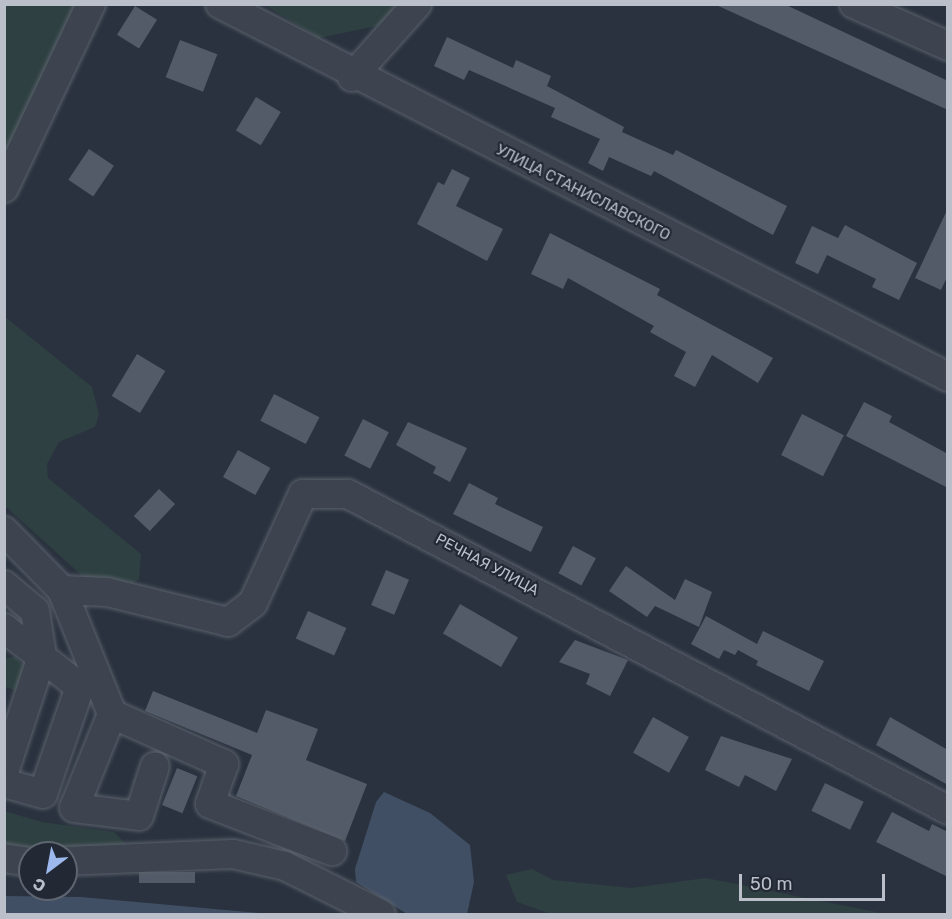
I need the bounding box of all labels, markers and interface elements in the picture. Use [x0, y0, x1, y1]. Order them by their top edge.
street label: УЛИЦА СТАНИСЛАВСКОГО [493, 141, 673, 245]
street label: РЕЧНАЯ УЛИЦА [432, 530, 542, 600]
north arrow [18, 841, 78, 901]
scale bar [742, 862, 888, 900]
text: 50 m [750, 873, 793, 895]
text: С [29, 874, 49, 896]

